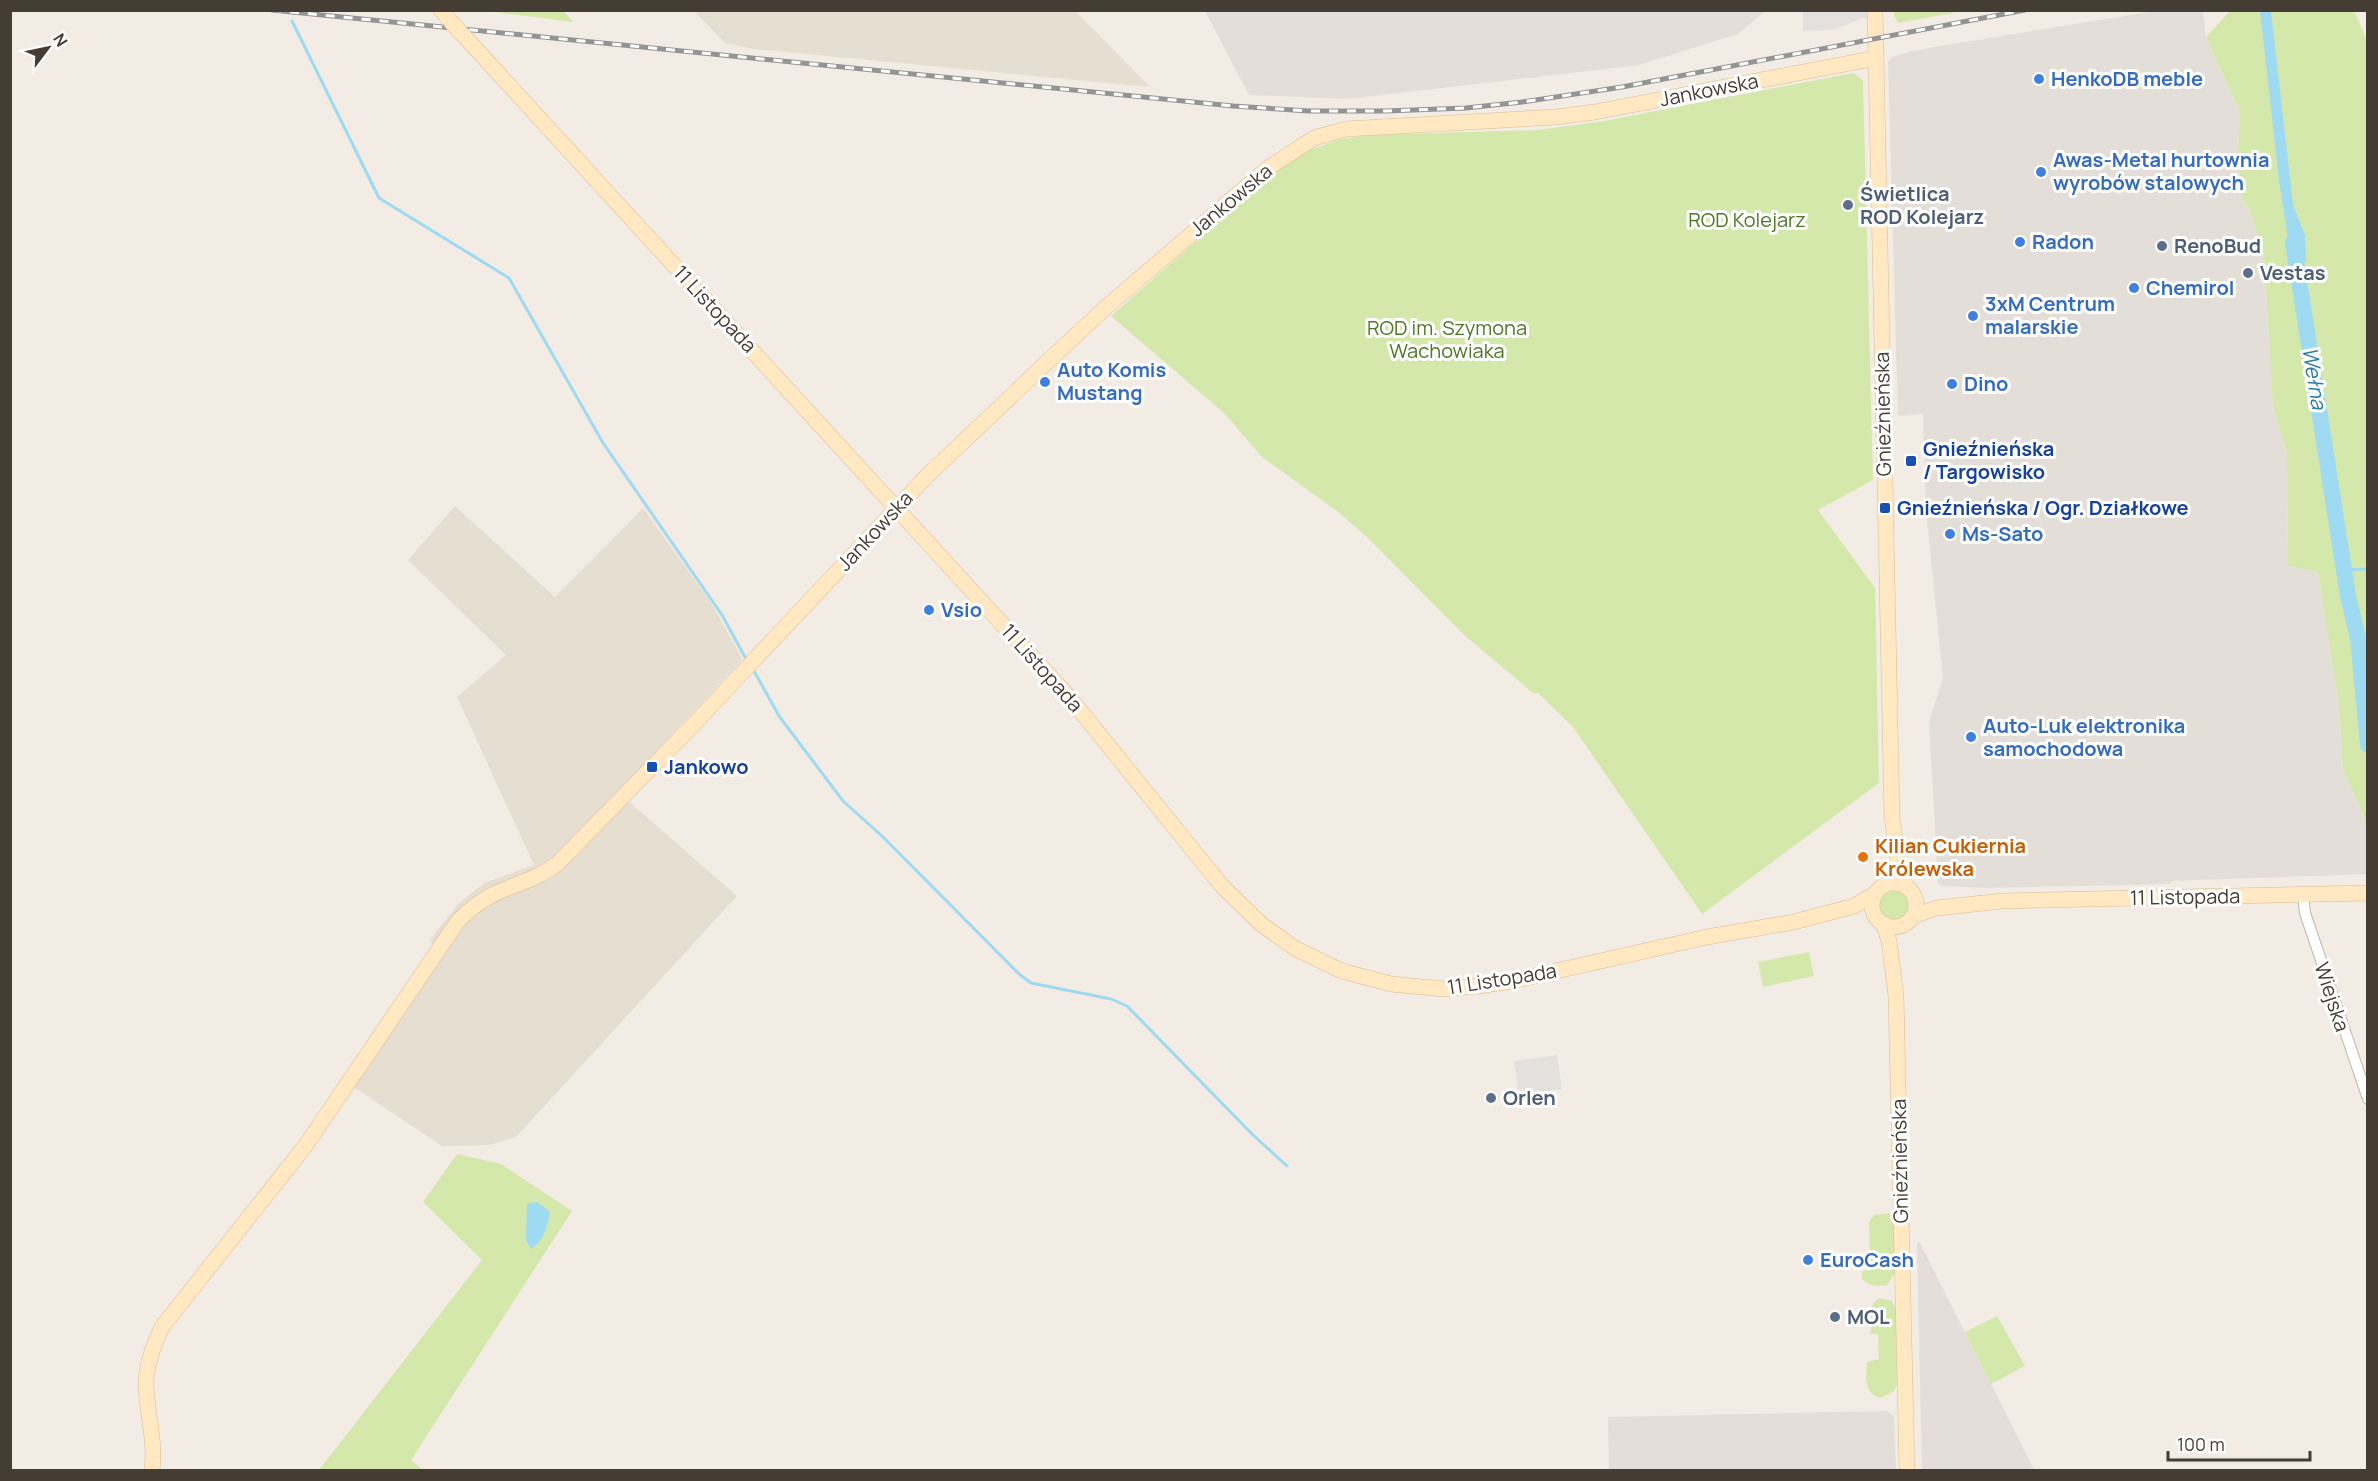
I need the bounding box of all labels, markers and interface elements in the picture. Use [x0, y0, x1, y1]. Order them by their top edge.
north arrow [18, 18, 78, 78]
text: N [48, 29, 73, 51]
place label: HenkoDB meble [2051, 65, 2203, 92]
street label: Jankowska [1657, 67, 1761, 112]
marker: HenkoDB meble [2032, 72, 2046, 86]
place label: Awas-Metal hurtownia wyrobów stalowych [2053, 146, 2270, 196]
street label: Jankowska [1184, 157, 1278, 242]
marker: Awas-Metal hurtownia wyrobów stalowych [2034, 165, 2048, 179]
place label: Świetlica ROD Kolejarz [1860, 180, 1984, 230]
marker: Świetlica ROD Kolejarz [1841, 198, 1855, 212]
park label: ROD Kolejarz [1688, 206, 1806, 233]
place label: Radon [2032, 228, 2094, 255]
place label: RenoBud [2174, 232, 2261, 259]
marker: Radon [2013, 235, 2027, 249]
marker: RenoBud [2155, 239, 2169, 253]
street label: 11 Listopada [668, 259, 763, 358]
place label: Vestas [2260, 259, 2326, 286]
marker: Vestas [2241, 266, 2255, 280]
place label: Chemirol [2146, 274, 2234, 301]
marker: Chemirol [2127, 281, 2141, 295]
place label: 3xM Centrum malarskie [1985, 290, 2115, 340]
marker: 3xM Centrum malarskie [1966, 309, 1980, 323]
park label: ROD im. Szymona Wachowiaka [1367, 314, 1527, 364]
water label: Wełna [2296, 345, 2334, 412]
street label: Gnieźnieńska [1868, 351, 1897, 477]
place label: Auto Komis Mustang [1057, 356, 1166, 406]
place label: Dino [1964, 370, 2008, 397]
marker: Auto Komis Mustang [1038, 375, 1052, 389]
marker: Dino [1945, 377, 1959, 391]
place label: Gnieźnieńska / Targowisko [1923, 435, 2054, 485]
marker: Gnieźnieńska / Targowisko [1904, 454, 1918, 468]
street label: Jankowska [831, 485, 919, 576]
place label: Gnieźnieńska / Ogr. Działkowe [1897, 494, 2189, 521]
marker: Gnieźnieńska / Ogr. Działkowe [1878, 501, 1892, 515]
place label: Ms-Sato [1962, 520, 2043, 547]
marker: Ms-Sato [1943, 527, 1957, 541]
place label: Vsio [941, 596, 982, 623]
marker: Vsio [922, 603, 936, 617]
street label: 11 Listopada [995, 618, 1089, 718]
place label: Auto-Luk elektronika samochodowa [1983, 712, 2185, 762]
marker: Auto-Luk elektronika samochodowa [1964, 730, 1978, 744]
place label: Jankowo [664, 753, 749, 780]
marker: Jankowo [645, 760, 659, 774]
place label: Kilian Cukiernia Królewska [1875, 832, 2026, 882]
marker: Kilian Cukiernia Królewska [1856, 850, 1870, 864]
street label: 11 Listopada [2130, 882, 2240, 911]
street label: 11 Listopada [1445, 957, 1559, 1000]
street label: Wiejska [2309, 959, 2356, 1035]
place label: Orlen [1503, 1084, 1556, 1111]
marker: Orlen [1484, 1091, 1498, 1105]
street label: Gnieźnieńska [1885, 1098, 1914, 1224]
place label: EuroCash [1820, 1246, 1914, 1273]
marker: EuroCash [1801, 1253, 1815, 1267]
place label: MOL [1847, 1303, 1890, 1330]
marker: MOL [1828, 1310, 1842, 1324]
scale bar [2168, 1424, 2310, 1462]
text: 100 m [2177, 1432, 2225, 1456]

